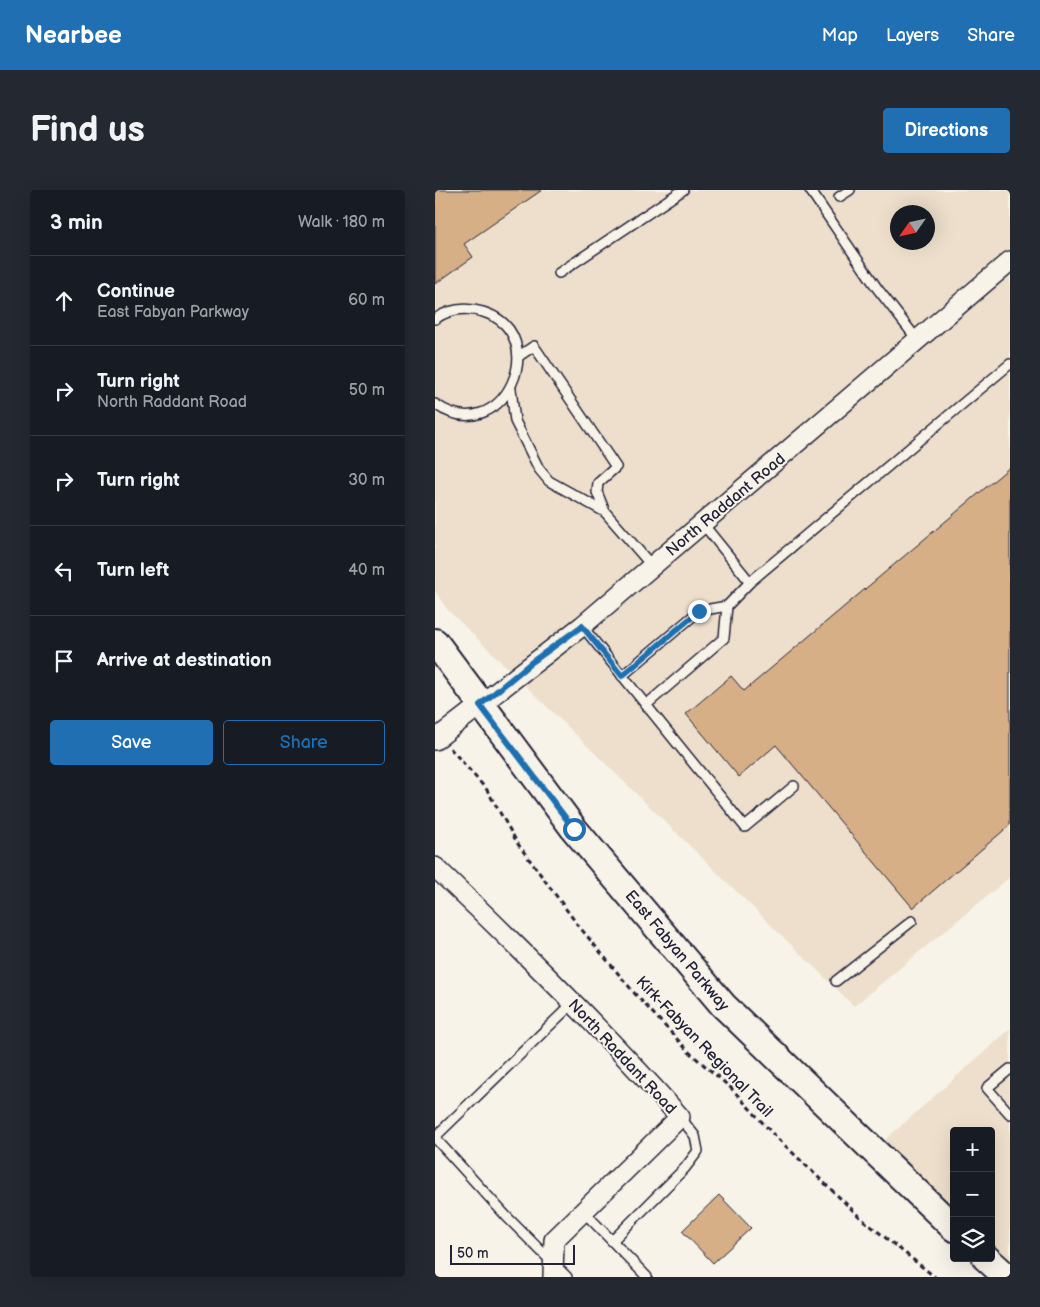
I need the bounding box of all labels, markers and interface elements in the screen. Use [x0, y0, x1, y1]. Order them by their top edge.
text: Nearbee [25, 21, 122, 50]
text: Map [822, 25, 858, 46]
text: Layers [886, 25, 939, 46]
text: Share [967, 25, 1015, 46]
button: Directions [883, 108, 1010, 153]
text: Find us [30, 109, 145, 152]
north arrow [890, 205, 935, 250]
text: 3 min [50, 210, 103, 235]
text: Walk · 180 m [298, 213, 385, 232]
text: Continue [97, 280, 175, 303]
icon: ahead [50, 287, 78, 315]
text: 60 m [348, 291, 385, 310]
text: East Fabyan Parkway [97, 303, 249, 322]
text: Turn right [97, 370, 180, 393]
icon: right [50, 377, 78, 405]
text: 50 m [349, 381, 385, 400]
text: North Raddant Road [97, 393, 247, 412]
street label: North Raddant Road [662, 450, 789, 561]
icon: right [50, 467, 78, 495]
text: Turn right [97, 469, 180, 492]
text: 30 m [348, 471, 385, 490]
icon: left [50, 557, 78, 585]
text: Turn left [97, 559, 169, 582]
text: 40 m [348, 561, 385, 580]
route end [688, 600, 711, 623]
icon: arrive [50, 647, 78, 675]
text: Arrive at destination [97, 649, 272, 672]
button: Save [50, 720, 213, 765]
button: Share [223, 720, 385, 765]
route start [563, 818, 586, 841]
street label: East Fabyan Parkway [621, 887, 733, 1016]
street label: Kirk-Fabyan Regional Trail [632, 973, 776, 1122]
street label: North Raddant Road [564, 996, 680, 1118]
map controls [950, 1127, 995, 1262]
button: + [950, 1127, 995, 1172]
button: − [950, 1172, 995, 1217]
button: layers [950, 1217, 995, 1262]
scale bar [450, 1242, 575, 1265]
text: 50 m [457, 1245, 489, 1262]

